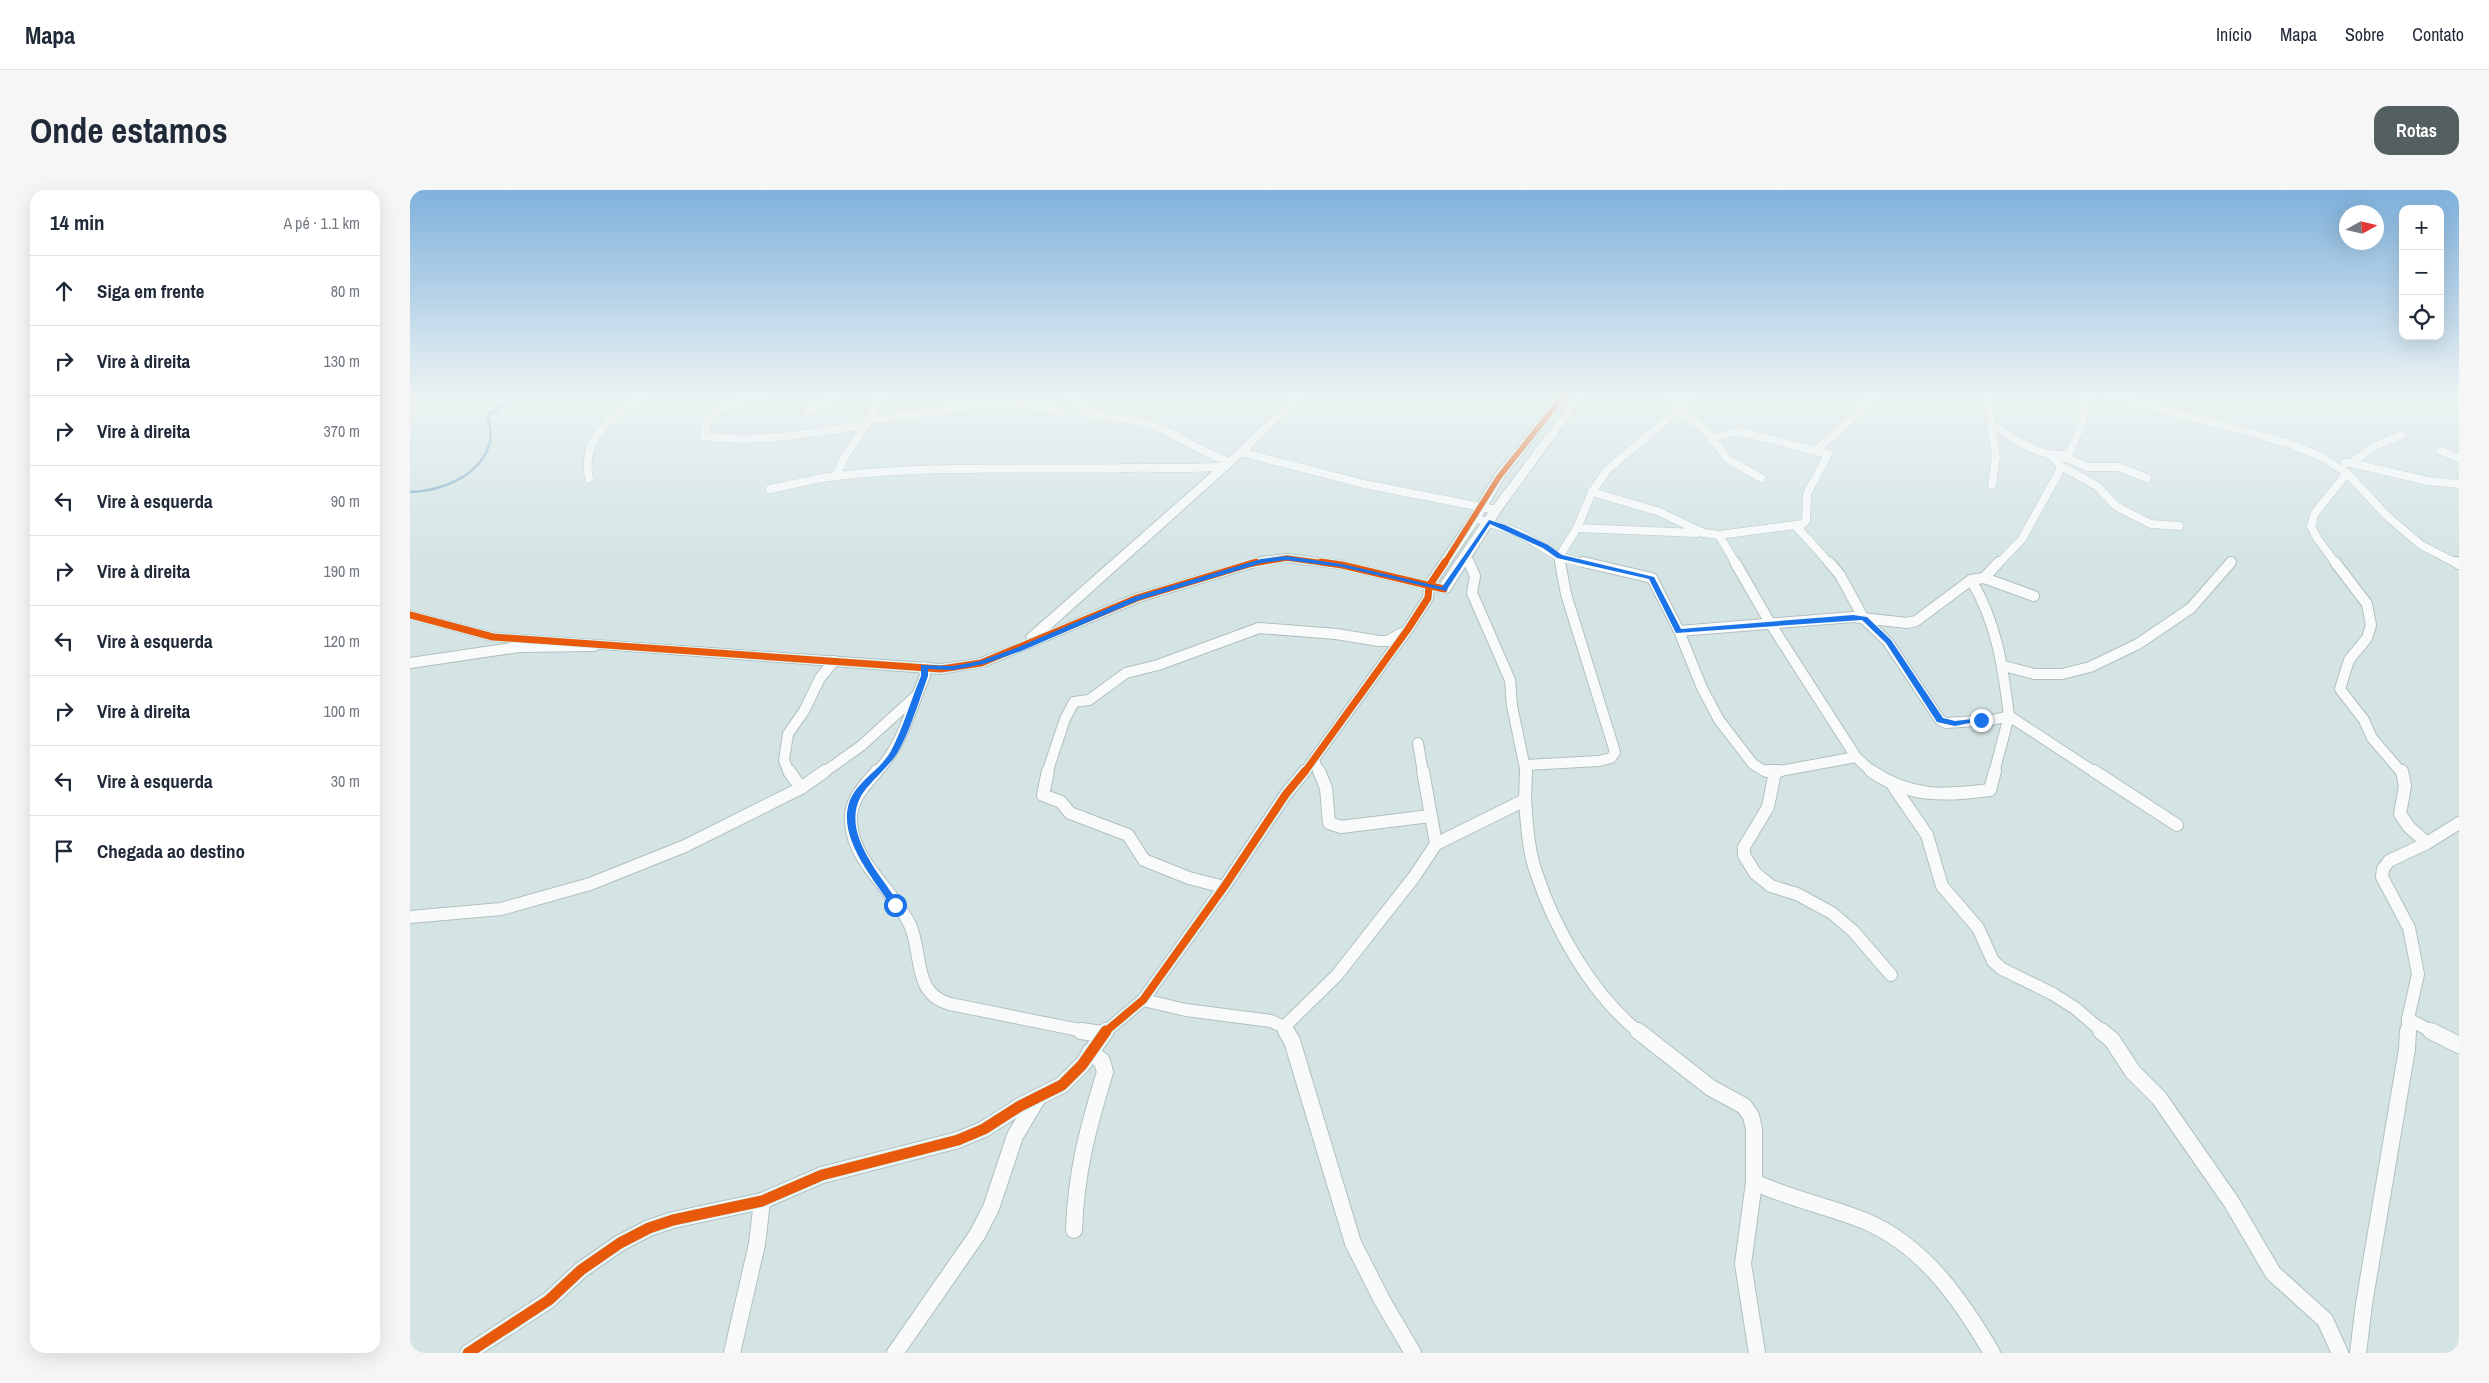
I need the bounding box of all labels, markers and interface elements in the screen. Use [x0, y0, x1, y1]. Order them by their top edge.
text: Mapa [25, 19, 75, 51]
text: Início [2216, 22, 2252, 47]
text: Mapa [2280, 22, 2317, 47]
text: Sobre [2345, 22, 2384, 47]
text: Contato [2412, 22, 2464, 47]
button: Rotas [2374, 106, 2459, 155]
text: Onde estamos [30, 107, 228, 154]
north arrow [2339, 205, 2384, 250]
map controls [2399, 205, 2444, 340]
button: + [2399, 205, 2444, 250]
text: 14 min [50, 208, 105, 237]
text: A pé · 1.1 km [283, 212, 360, 234]
button: − [2399, 250, 2444, 295]
icon: ahead [50, 277, 78, 305]
text: Siga em frente [97, 278, 204, 304]
text: 80 m [331, 280, 360, 302]
button: locate [2399, 295, 2444, 340]
icon: right [50, 347, 78, 375]
text: Vire à direita [97, 348, 190, 374]
text: 130 m [324, 350, 360, 372]
icon: right [50, 417, 78, 445]
text: Vire à direita [97, 418, 190, 444]
text: 370 m [324, 420, 360, 442]
icon: left [50, 487, 78, 515]
text: Vire à esquerda [97, 488, 213, 514]
text: 90 m [331, 490, 360, 512]
icon: right [50, 557, 78, 585]
text: Vire à direita [97, 558, 190, 584]
text: 190 m [324, 560, 360, 582]
icon: left [50, 627, 78, 655]
text: Vire à esquerda [97, 628, 213, 654]
text: 120 m [324, 630, 360, 652]
icon: right [50, 697, 78, 725]
text: Vire à direita [97, 698, 190, 724]
text: 100 m [324, 700, 360, 722]
route end [1970, 709, 1993, 732]
icon: left [50, 767, 78, 795]
text: Vire à esquerda [97, 768, 213, 794]
text: 30 m [331, 770, 360, 792]
icon: arrive [50, 837, 78, 865]
text: Chegada ao destino [97, 838, 245, 864]
route start [884, 894, 907, 917]

